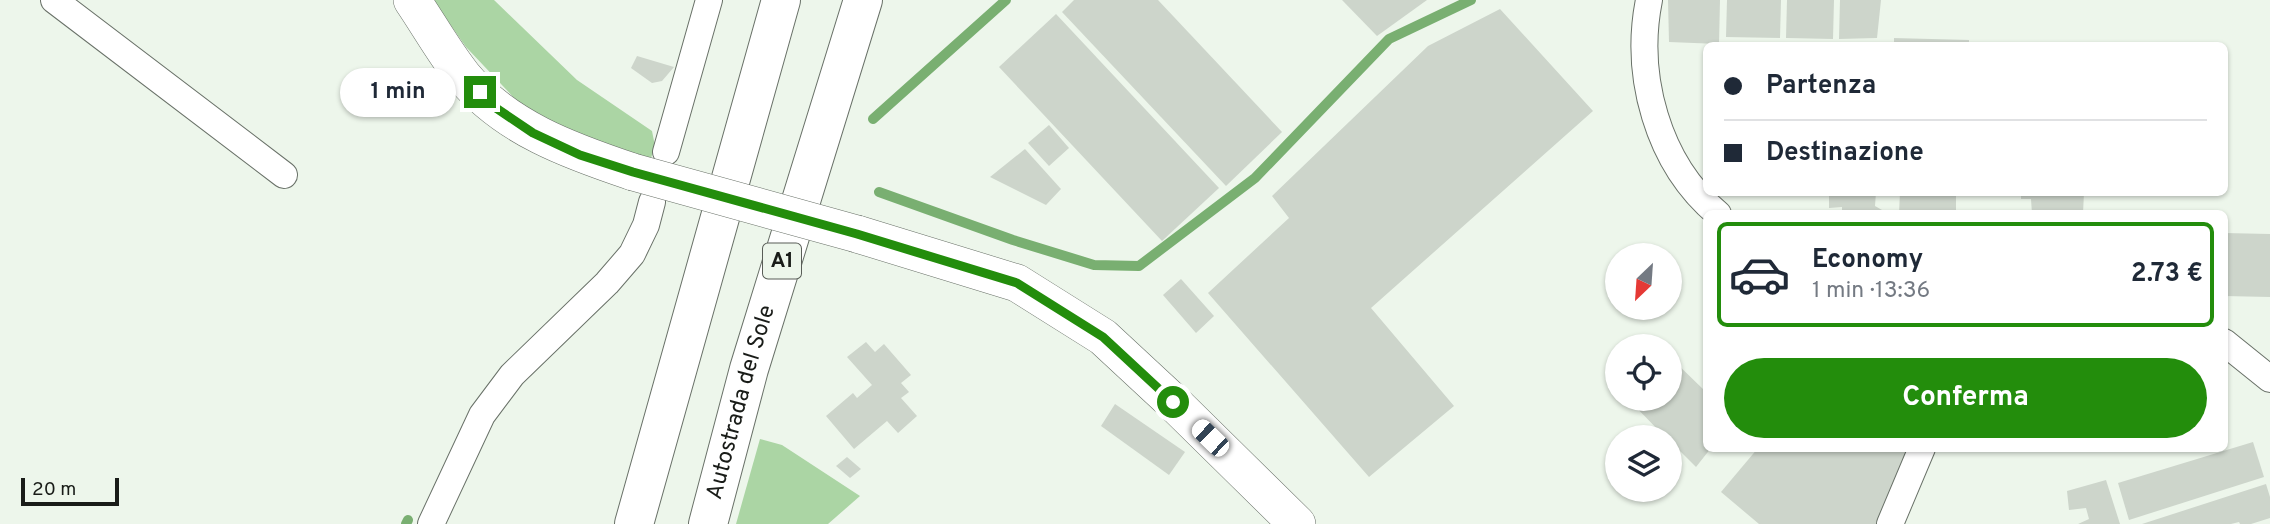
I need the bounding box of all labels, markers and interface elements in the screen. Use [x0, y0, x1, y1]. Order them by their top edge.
callout: 1 min [340, 68, 456, 116]
text: Partenza [1766, 70, 1876, 103]
route end [464, 76, 496, 108]
text: 1 min [370, 78, 426, 107]
text: Destinazione [1766, 137, 1924, 170]
north arrow [1605, 243, 1682, 320]
map controls [1605, 243, 1682, 502]
icon: car [1728, 243, 1791, 306]
road number: A1 [763, 244, 801, 278]
text: Economy [1812, 244, 1923, 277]
text: 2.73 € [2131, 258, 2203, 291]
text: 1 min · 13:36 [1812, 277, 1930, 306]
street label: Autostrada del Sole [701, 302, 782, 503]
button: locate [1605, 334, 1682, 411]
button: Conferma [1724, 358, 2207, 438]
route start [1157, 386, 1189, 418]
car [1188, 416, 1233, 460]
button: layers [1605, 425, 1682, 502]
scale bar [21, 475, 119, 507]
text: 20 m [32, 478, 76, 502]

